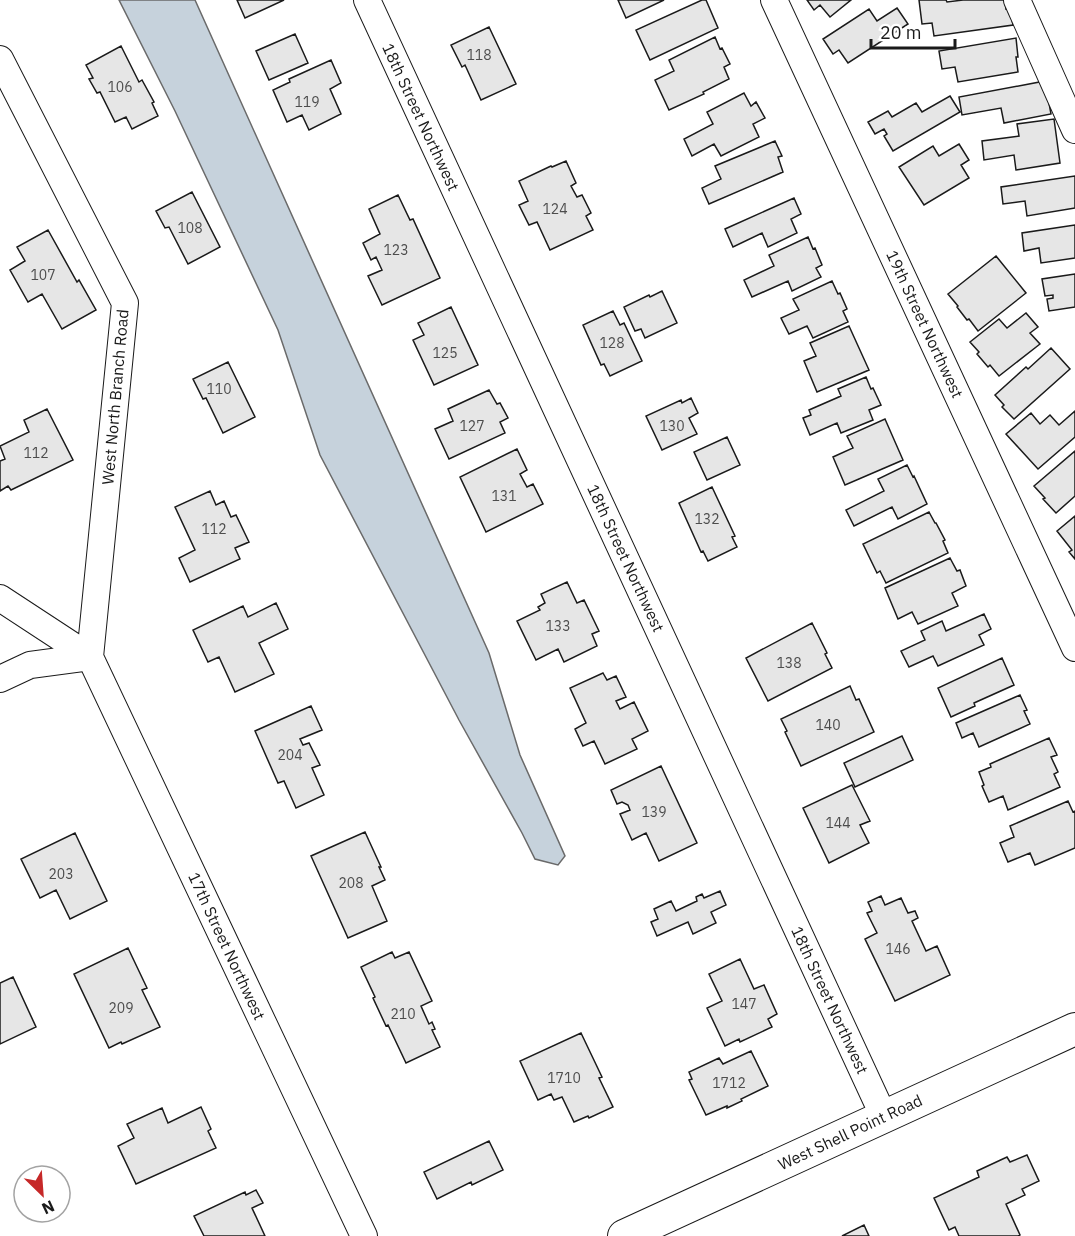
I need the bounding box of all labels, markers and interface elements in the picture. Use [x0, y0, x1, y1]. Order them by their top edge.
scale bar [871, 12, 955, 50]
text: 20 m [880, 21, 922, 44]
street label: 18th Street Northwest [378, 40, 464, 194]
house number: 118 [466, 46, 492, 64]
house number: 106 [107, 78, 133, 96]
house number: 119 [294, 93, 320, 111]
house number: 124 [542, 200, 568, 218]
house number: 108 [177, 219, 203, 237]
house number: 123 [383, 241, 409, 259]
street label: 19th Street Northwest [882, 247, 968, 401]
house number: 107 [30, 266, 56, 284]
street label: West North Branch Road [97, 308, 133, 486]
house number: 128 [599, 334, 625, 352]
house number: 125 [432, 344, 458, 362]
house number: 110 [206, 380, 232, 398]
house number: 127 [459, 417, 485, 435]
house number: 130 [659, 417, 685, 435]
house number: 112 [23, 444, 49, 462]
street label: 18th Street Northwest [583, 481, 669, 635]
house number: 131 [491, 487, 517, 505]
house number: 132 [694, 510, 720, 528]
house number: 112 [201, 520, 227, 538]
house number: 133 [545, 617, 571, 635]
house number: 138 [776, 654, 802, 672]
house number: 140 [815, 716, 841, 734]
house number: 204 [277, 746, 303, 764]
house number: 139 [641, 803, 667, 821]
house number: 144 [825, 814, 851, 832]
house number: 203 [48, 865, 74, 883]
street label: 17th Street Northwest [184, 869, 270, 1023]
house number: 208 [338, 874, 364, 892]
street label: 18th Street Northwest [787, 923, 873, 1077]
house number: 146 [885, 940, 911, 958]
house number: 147 [731, 995, 757, 1013]
house number: 209 [108, 999, 134, 1017]
house number: 210 [390, 1005, 416, 1023]
house number: 1710 [547, 1069, 581, 1087]
house number: 1712 [712, 1074, 746, 1092]
street label: West Shell Point Road [775, 1090, 925, 1174]
north arrow [12, 1164, 72, 1224]
text: N [39, 1196, 58, 1219]

